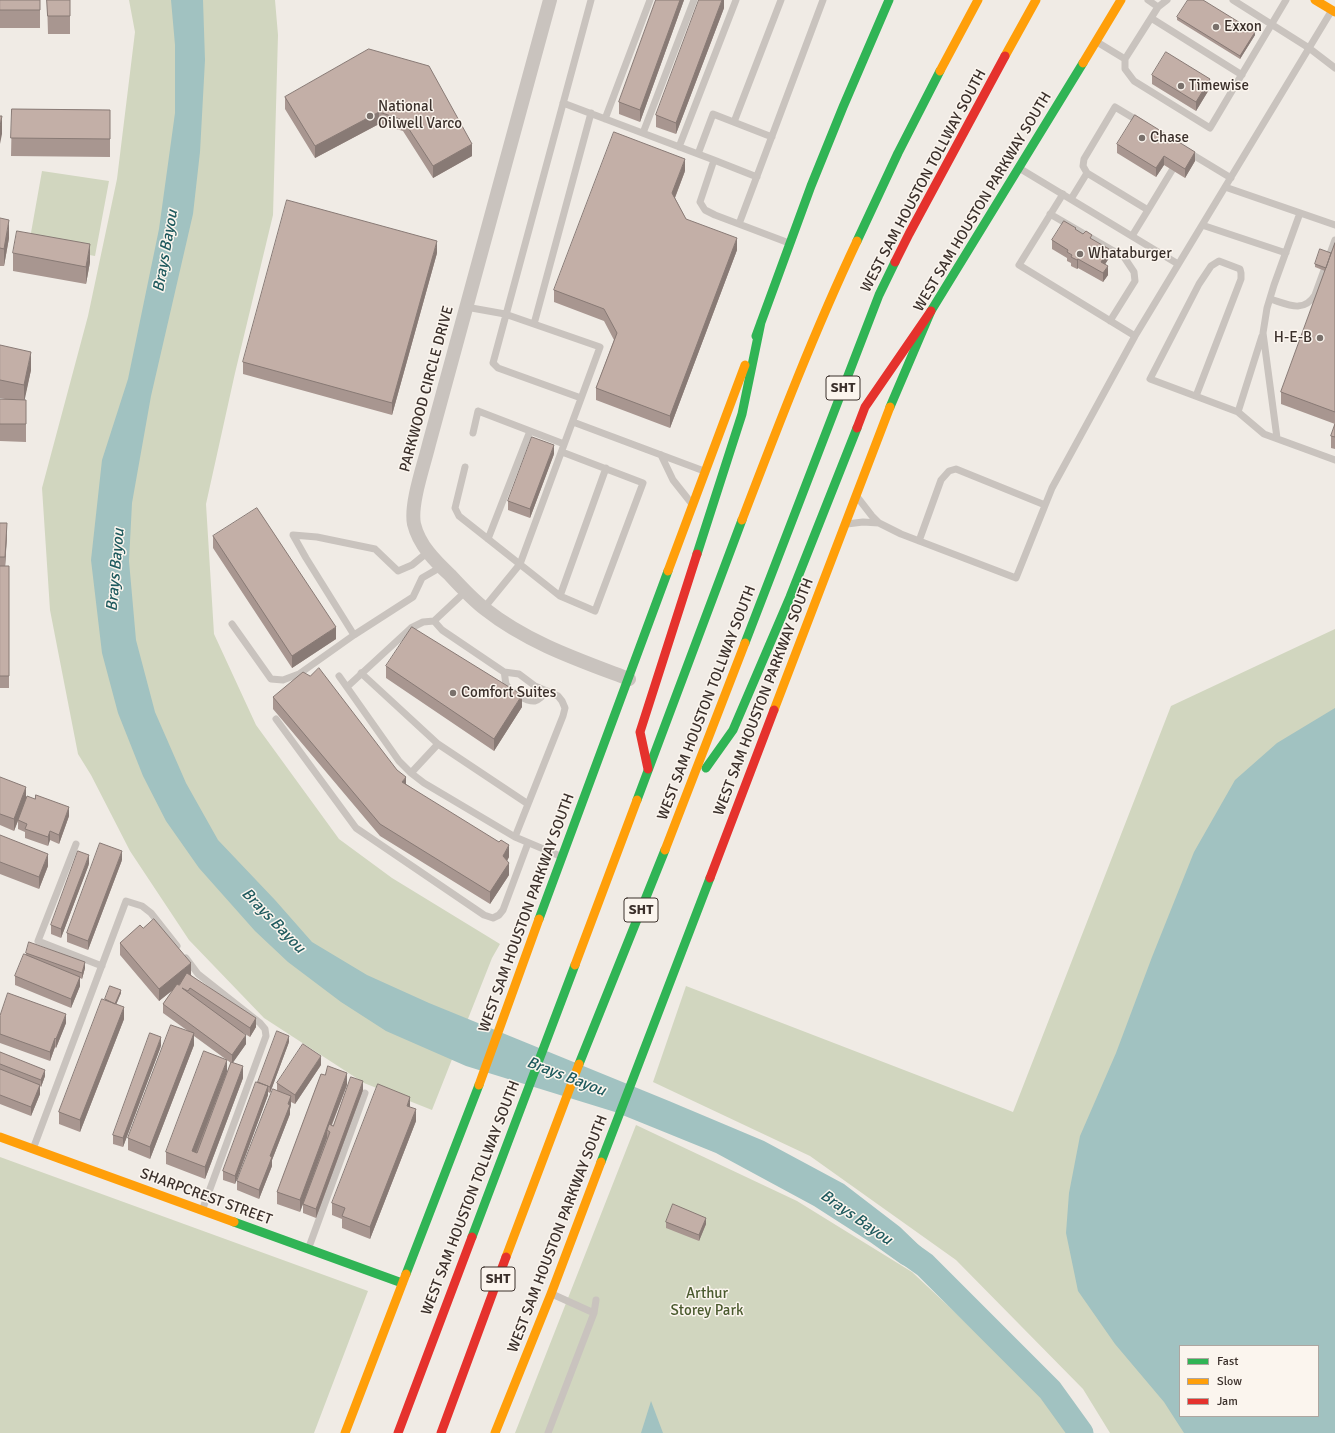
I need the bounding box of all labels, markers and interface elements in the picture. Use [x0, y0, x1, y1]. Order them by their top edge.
place label: Exxon [1224, 18, 1262, 36]
marker: Exxon [1211, 22, 1221, 32]
street label: WEST SAM HOUSTON TOLLWAY SOUTH [857, 66, 991, 296]
place label: Timewise [1189, 77, 1249, 95]
marker: Timewise [1176, 81, 1186, 91]
street label: WEST SAM HOUSTON PARKWAY SOUTH [910, 89, 1056, 315]
place label: National Oilwell Varco [378, 98, 462, 133]
marker: National Oilwell Varco [365, 111, 375, 121]
place label: Chase [1150, 129, 1189, 147]
marker: Chase [1137, 133, 1147, 143]
water label: Brays Bayou [149, 208, 183, 294]
place label: Whataburger [1088, 245, 1172, 263]
marker: Whataburger [1075, 249, 1085, 259]
street label: PARKWOOD CIRCLE DRIVE [396, 304, 458, 474]
place label: H-E-B [1274, 329, 1312, 347]
marker: H-E-B [1315, 333, 1325, 343]
road number: SHT [826, 376, 860, 400]
water label: Brays Bayou [103, 528, 129, 612]
street label: WEST SAM HOUSTON PARKWAY SOUTH [710, 576, 818, 818]
street label: WEST SAM HOUSTON TOLLWAY SOUTH [654, 583, 760, 823]
place label: Comfort Suites [461, 684, 556, 702]
marker: Comfort Suites [448, 688, 458, 698]
street label: WEST SAM HOUSTON PARKWAY SOUTH [475, 791, 579, 1035]
water label: Brays Bayou [237, 884, 309, 958]
road number: SHT [624, 898, 658, 922]
water label: Brays Bayou [524, 1053, 608, 1101]
street label: WEST SAM HOUSTON TOLLWAY SOUTH [418, 1078, 524, 1318]
street label: WEST SAM HOUSTON PARKWAY SOUTH [504, 1113, 612, 1355]
street label: SHARPCREST STREET [138, 1165, 274, 1229]
water label: Brays Bayou [816, 1186, 896, 1250]
road number: SHT [481, 1267, 515, 1291]
park label: Arthur Storey Park [671, 1285, 743, 1320]
legend [1179, 1345, 1319, 1417]
text: Fast [1217, 1354, 1238, 1369]
text: Slow [1217, 1374, 1242, 1389]
text: Jam [1217, 1394, 1238, 1409]

